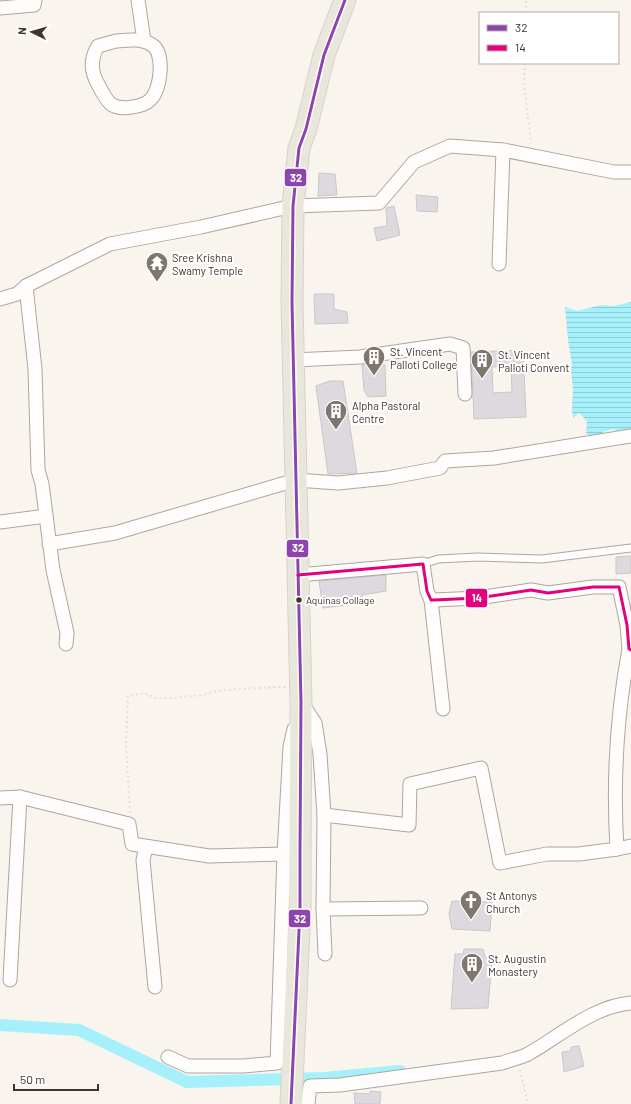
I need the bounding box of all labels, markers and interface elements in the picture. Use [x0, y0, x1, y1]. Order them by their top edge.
north arrow [12, 12, 52, 52]
legend [479, 12, 619, 64]
text: 32 [515, 20, 528, 34]
text: N [15, 27, 28, 35]
text: 14 [515, 40, 526, 54]
line badge: 32 [284, 168, 307, 187]
text: 32 [290, 171, 302, 184]
temple icon: Sree Krishna Swamy Temple [144, 250, 170, 283]
place label: Sree Krishna Swamy Temple [172, 251, 243, 277]
building icon: St. Vincent Palloti College [361, 344, 387, 377]
place label: St. Vincent Palloti College [390, 345, 458, 371]
building icon: St. Vincent Palloti Convent [469, 347, 495, 380]
place label: St. Vincent Palloti Convent [498, 348, 569, 374]
building icon: Alpha Pastoral Centre [323, 398, 349, 431]
place label: Alpha Pastoral Centre [352, 399, 420, 425]
line badge: 32 [286, 539, 309, 558]
text: 32 [292, 541, 304, 554]
line badge: 14 [465, 588, 488, 608]
text: 14 [472, 591, 483, 604]
place label: Aquinas Collage [306, 594, 375, 606]
marker: Aquinas Collage [294, 595, 304, 605]
church icon: St Antonys Church [458, 888, 484, 921]
place label: St Antonys Church [486, 889, 537, 915]
line badge: 32 [288, 909, 311, 928]
text: 32 [294, 912, 306, 925]
building icon: St. Augustin Monastery [459, 951, 485, 984]
place label: St. Augustin Monastery [488, 952, 546, 978]
scale bar [14, 1066, 98, 1092]
text: 50 m [20, 1072, 45, 1086]

